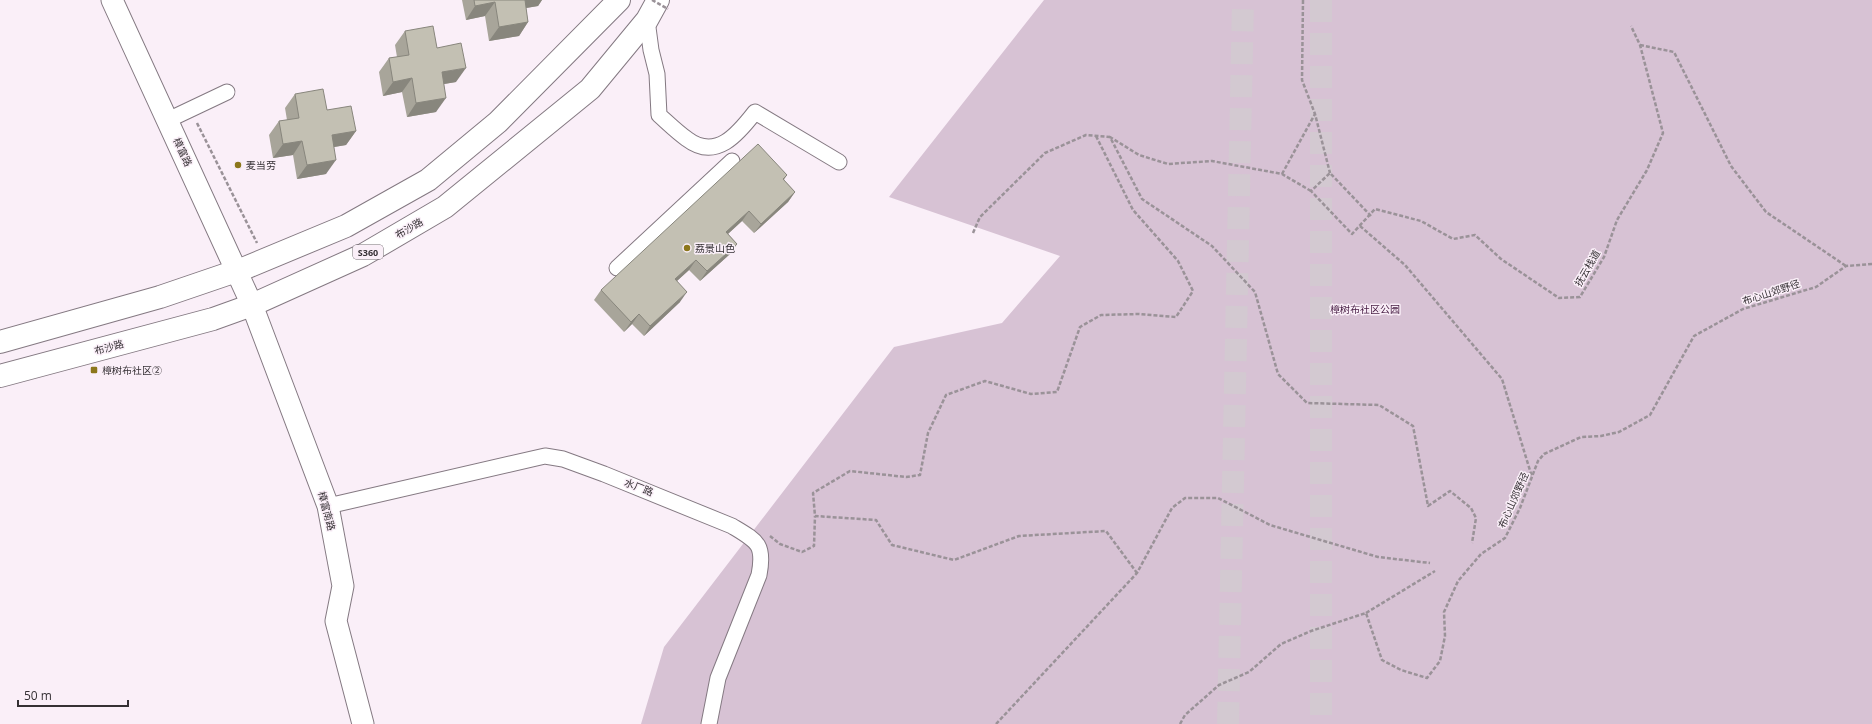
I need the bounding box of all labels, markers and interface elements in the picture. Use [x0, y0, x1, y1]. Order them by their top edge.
street label: 樟富路 [170, 135, 196, 169]
place label: 麦当劳 [246, 158, 276, 172]
marker: 麦当劳 [233, 160, 243, 170]
street label: 布沙路 [393, 214, 425, 242]
place label: 荔景山色 [695, 241, 735, 255]
marker: 荔景山色 [682, 243, 692, 253]
road number: S360 [353, 245, 383, 259]
street label: 抚云栈道 [1571, 247, 1603, 289]
street label: 布心山郊野径 [1740, 276, 1802, 308]
park label: 樟树布社区公园 [1330, 302, 1400, 316]
street label: 布沙路 [93, 336, 125, 358]
place label: 樟树布社区② [102, 363, 162, 377]
marker: 樟树布社区② [89, 365, 99, 375]
street label: 布心山郊野径 [1494, 470, 1532, 530]
street label: 水厂路 [622, 475, 656, 499]
street label: 樟富南路 [315, 490, 339, 532]
scale bar [18, 682, 128, 708]
text: 50 m [24, 687, 52, 704]

